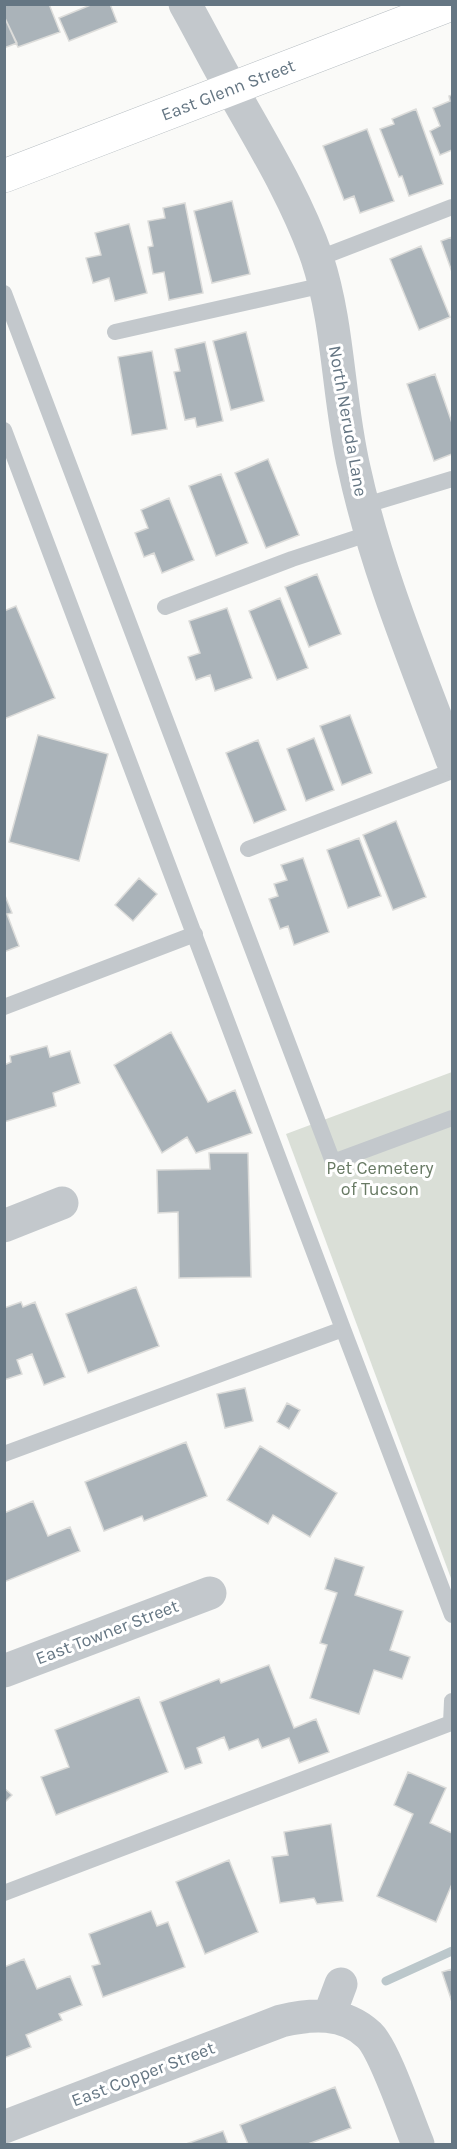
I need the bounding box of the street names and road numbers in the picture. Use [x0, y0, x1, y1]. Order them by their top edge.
street label: East Glenn Street [158, 54, 298, 126]
street label: North Neruda Lane [324, 344, 372, 498]
street label: East Towner Street [32, 1595, 182, 1669]
street label: East Copper Street [68, 2036, 218, 2111]

